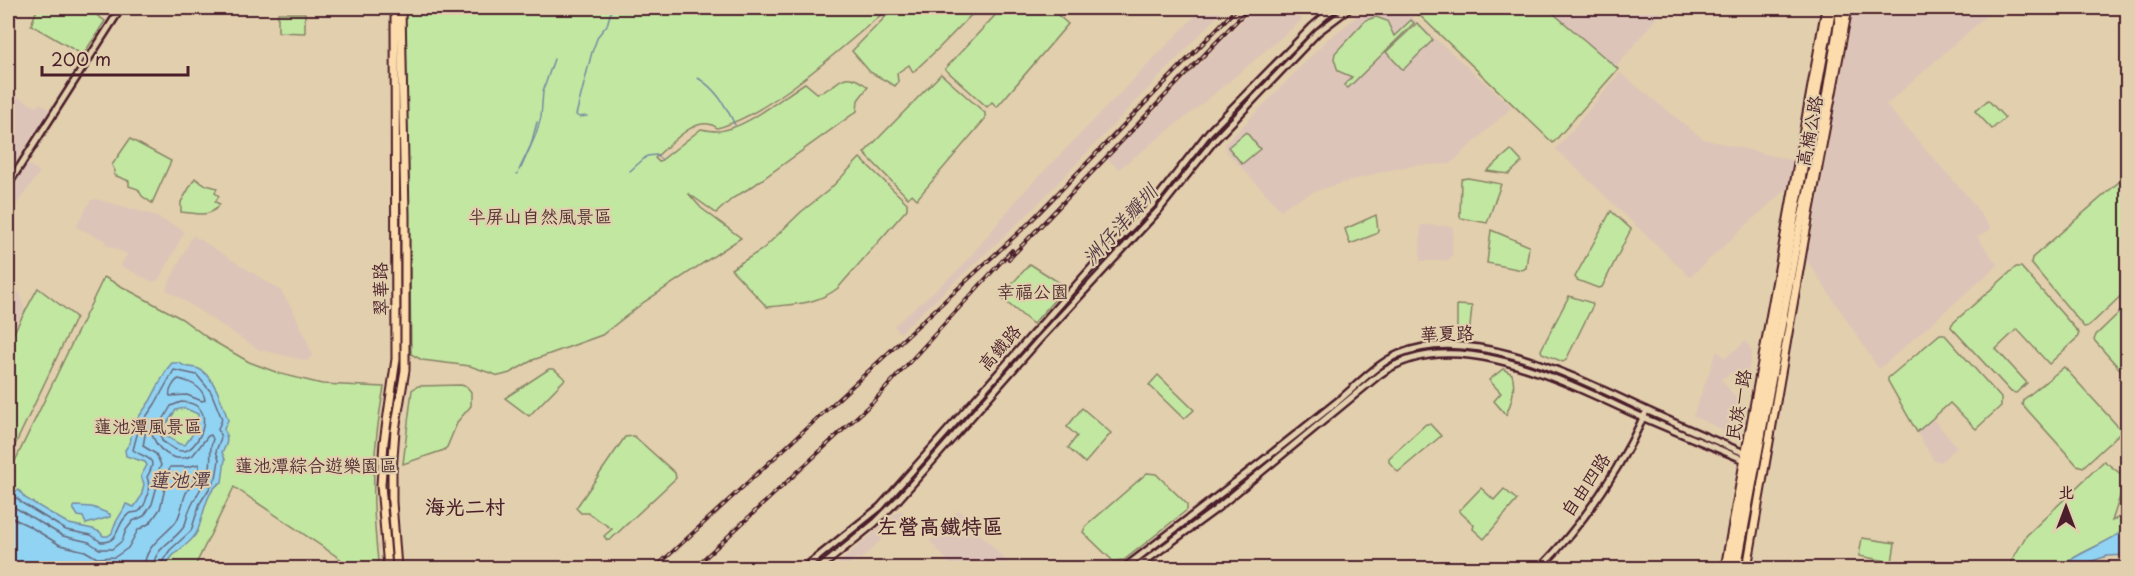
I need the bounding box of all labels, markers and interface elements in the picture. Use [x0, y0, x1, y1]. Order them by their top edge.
scale bar [42, 39, 188, 77]
text: 200 m [51, 45, 111, 72]
street label: 高楠公路 [1788, 93, 1829, 169]
water label: 洲仔洋瓣圳 [1075, 176, 1165, 272]
park label: 半屏山自然風景區 [468, 202, 612, 229]
street label: 翠華路 [366, 262, 393, 316]
park label: 幸福公園 [997, 277, 1069, 304]
street label: 高鐵路 [971, 318, 1027, 376]
street label: 華夏路 [1419, 318, 1474, 347]
street label: 民族一路 [1718, 367, 1757, 443]
park label: 蓮池潭風景區 [94, 412, 202, 439]
street label: 自由四路 [1553, 447, 1616, 522]
park label: 蓮池潭綜合遊樂園區 [235, 451, 397, 478]
water label: 蓮池潭 [149, 464, 211, 494]
north arrow [2036, 477, 2096, 537]
text: 北 [2058, 479, 2074, 503]
district label: 海光二村 [425, 491, 505, 521]
district label: 左營高鐵特區 [877, 509, 1003, 541]

